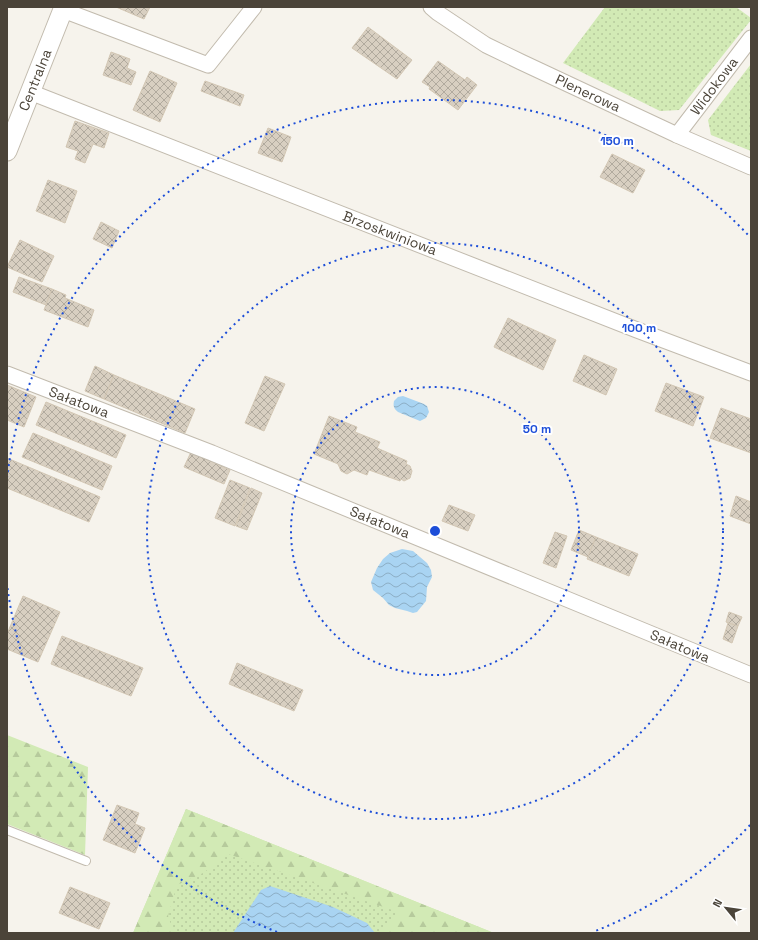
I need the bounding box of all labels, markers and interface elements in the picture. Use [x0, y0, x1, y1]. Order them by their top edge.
street label: Centralna [14, 46, 56, 114]
street label: Widokowa [686, 53, 742, 119]
street label: Plenerowa [553, 70, 623, 116]
text: 150 m [600, 133, 634, 149]
street label: Brzoskwiniowa [340, 207, 440, 259]
text: 100 m [622, 320, 656, 336]
street label: Sałatowa [46, 382, 112, 422]
text: 50 m [523, 421, 551, 437]
street label: Sałatowa [347, 502, 413, 542]
centre of rings [428, 524, 442, 538]
street label: Sałatowa [647, 625, 713, 667]
north arrow [706, 888, 746, 928]
text: N [709, 897, 725, 910]

